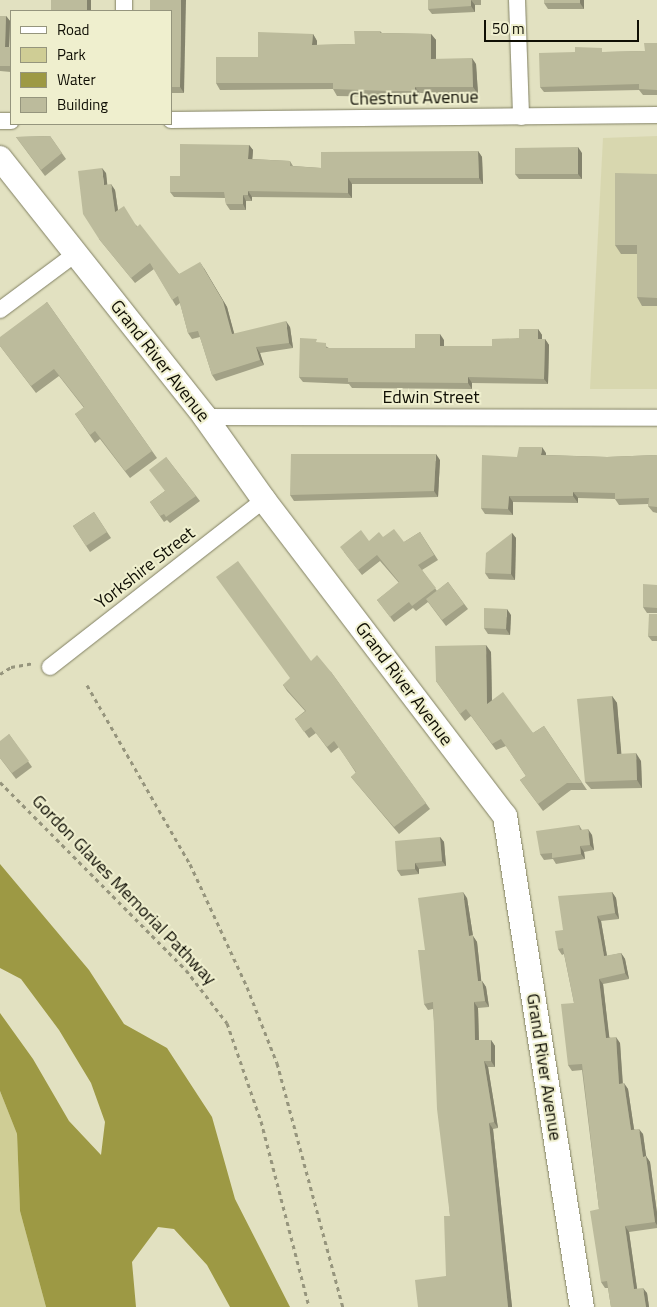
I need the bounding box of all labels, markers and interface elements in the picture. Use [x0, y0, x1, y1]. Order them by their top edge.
legend [10, 10, 172, 125]
scale bar [487, 10, 642, 42]
text: 50 m [492, 17, 525, 40]
text: Road [57, 18, 89, 41]
text: Park [57, 43, 86, 66]
text: Water [57, 68, 96, 91]
street label: Chestnut Avenue [349, 86, 479, 110]
text: Building [57, 93, 108, 116]
street label: Grand River Avenue [106, 296, 214, 426]
street label: Edwin Street [382, 386, 480, 408]
street label: Yorkshire Street [91, 522, 199, 614]
street label: Grand River Avenue [351, 618, 457, 750]
street label: Gordon Glaves Memorial Pathway [27, 790, 221, 990]
street label: Grand River Avenue [522, 992, 566, 1142]

